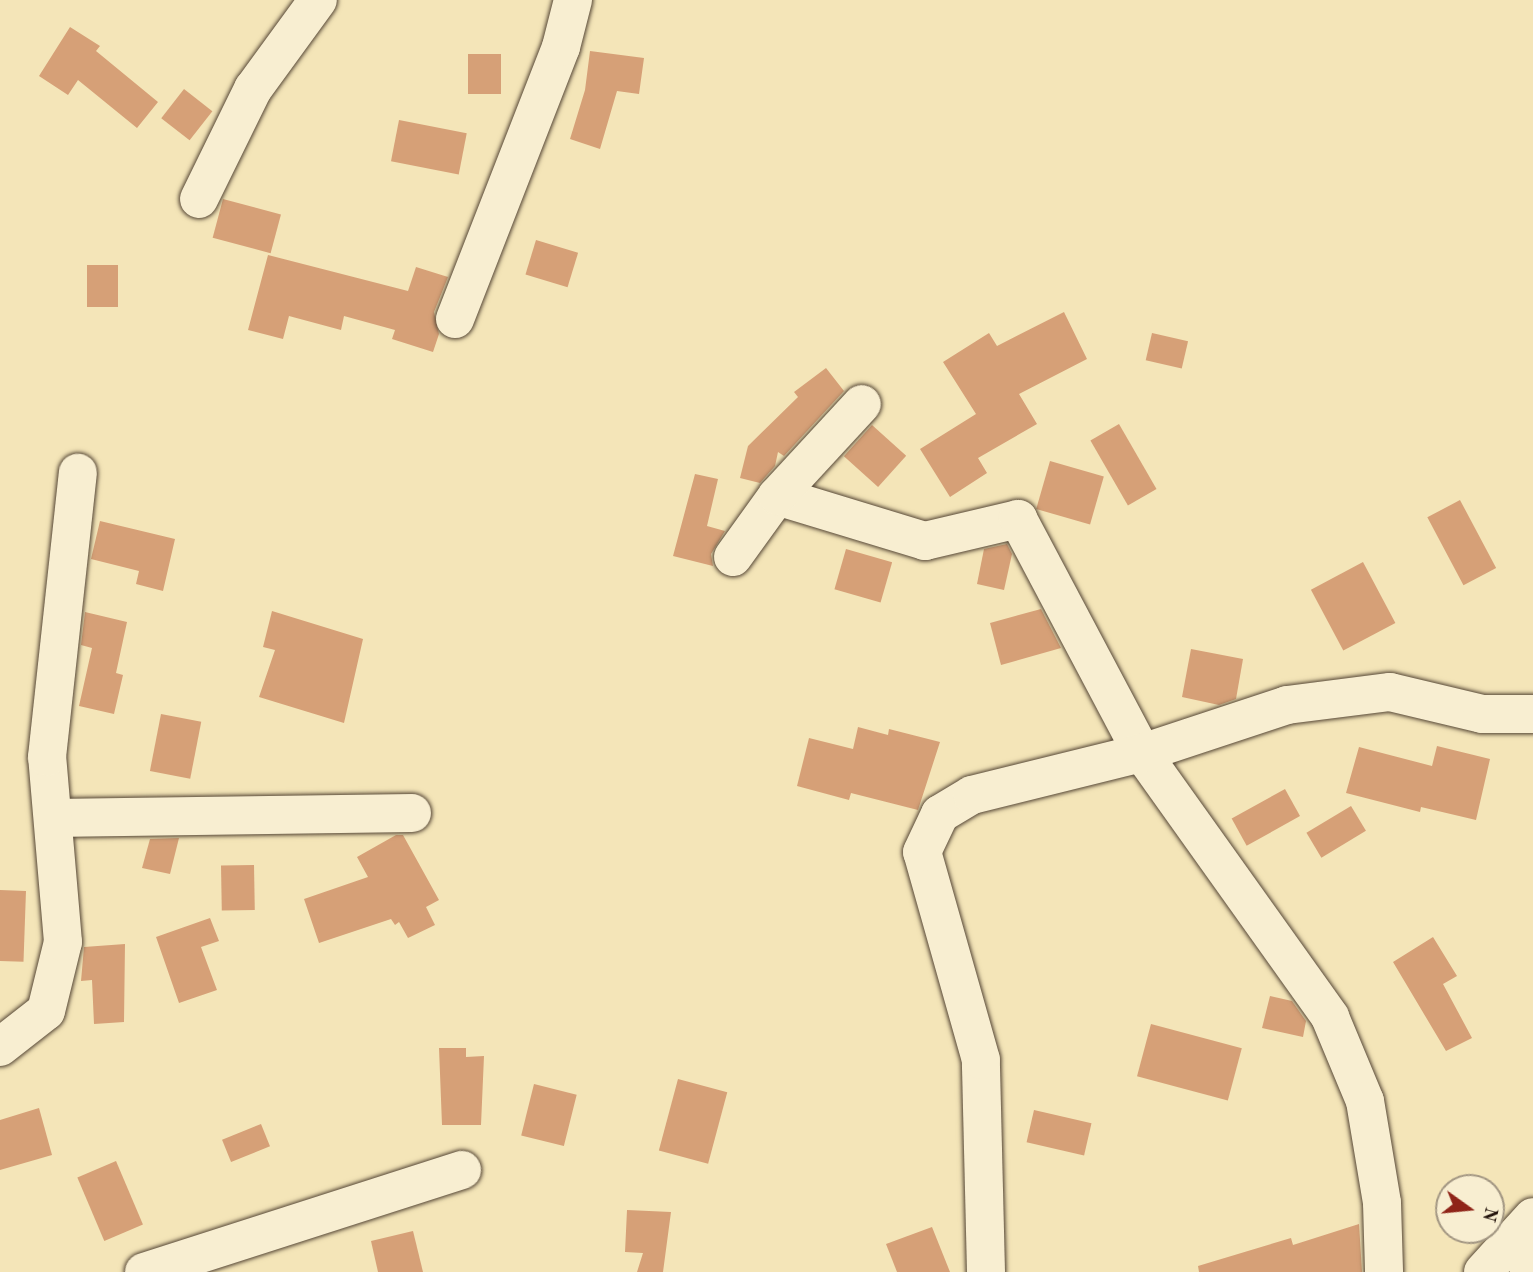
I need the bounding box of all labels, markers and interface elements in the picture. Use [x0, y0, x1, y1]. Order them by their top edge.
north arrow [1435, 1174, 1505, 1244]
text: N [1478, 1205, 1500, 1224]

